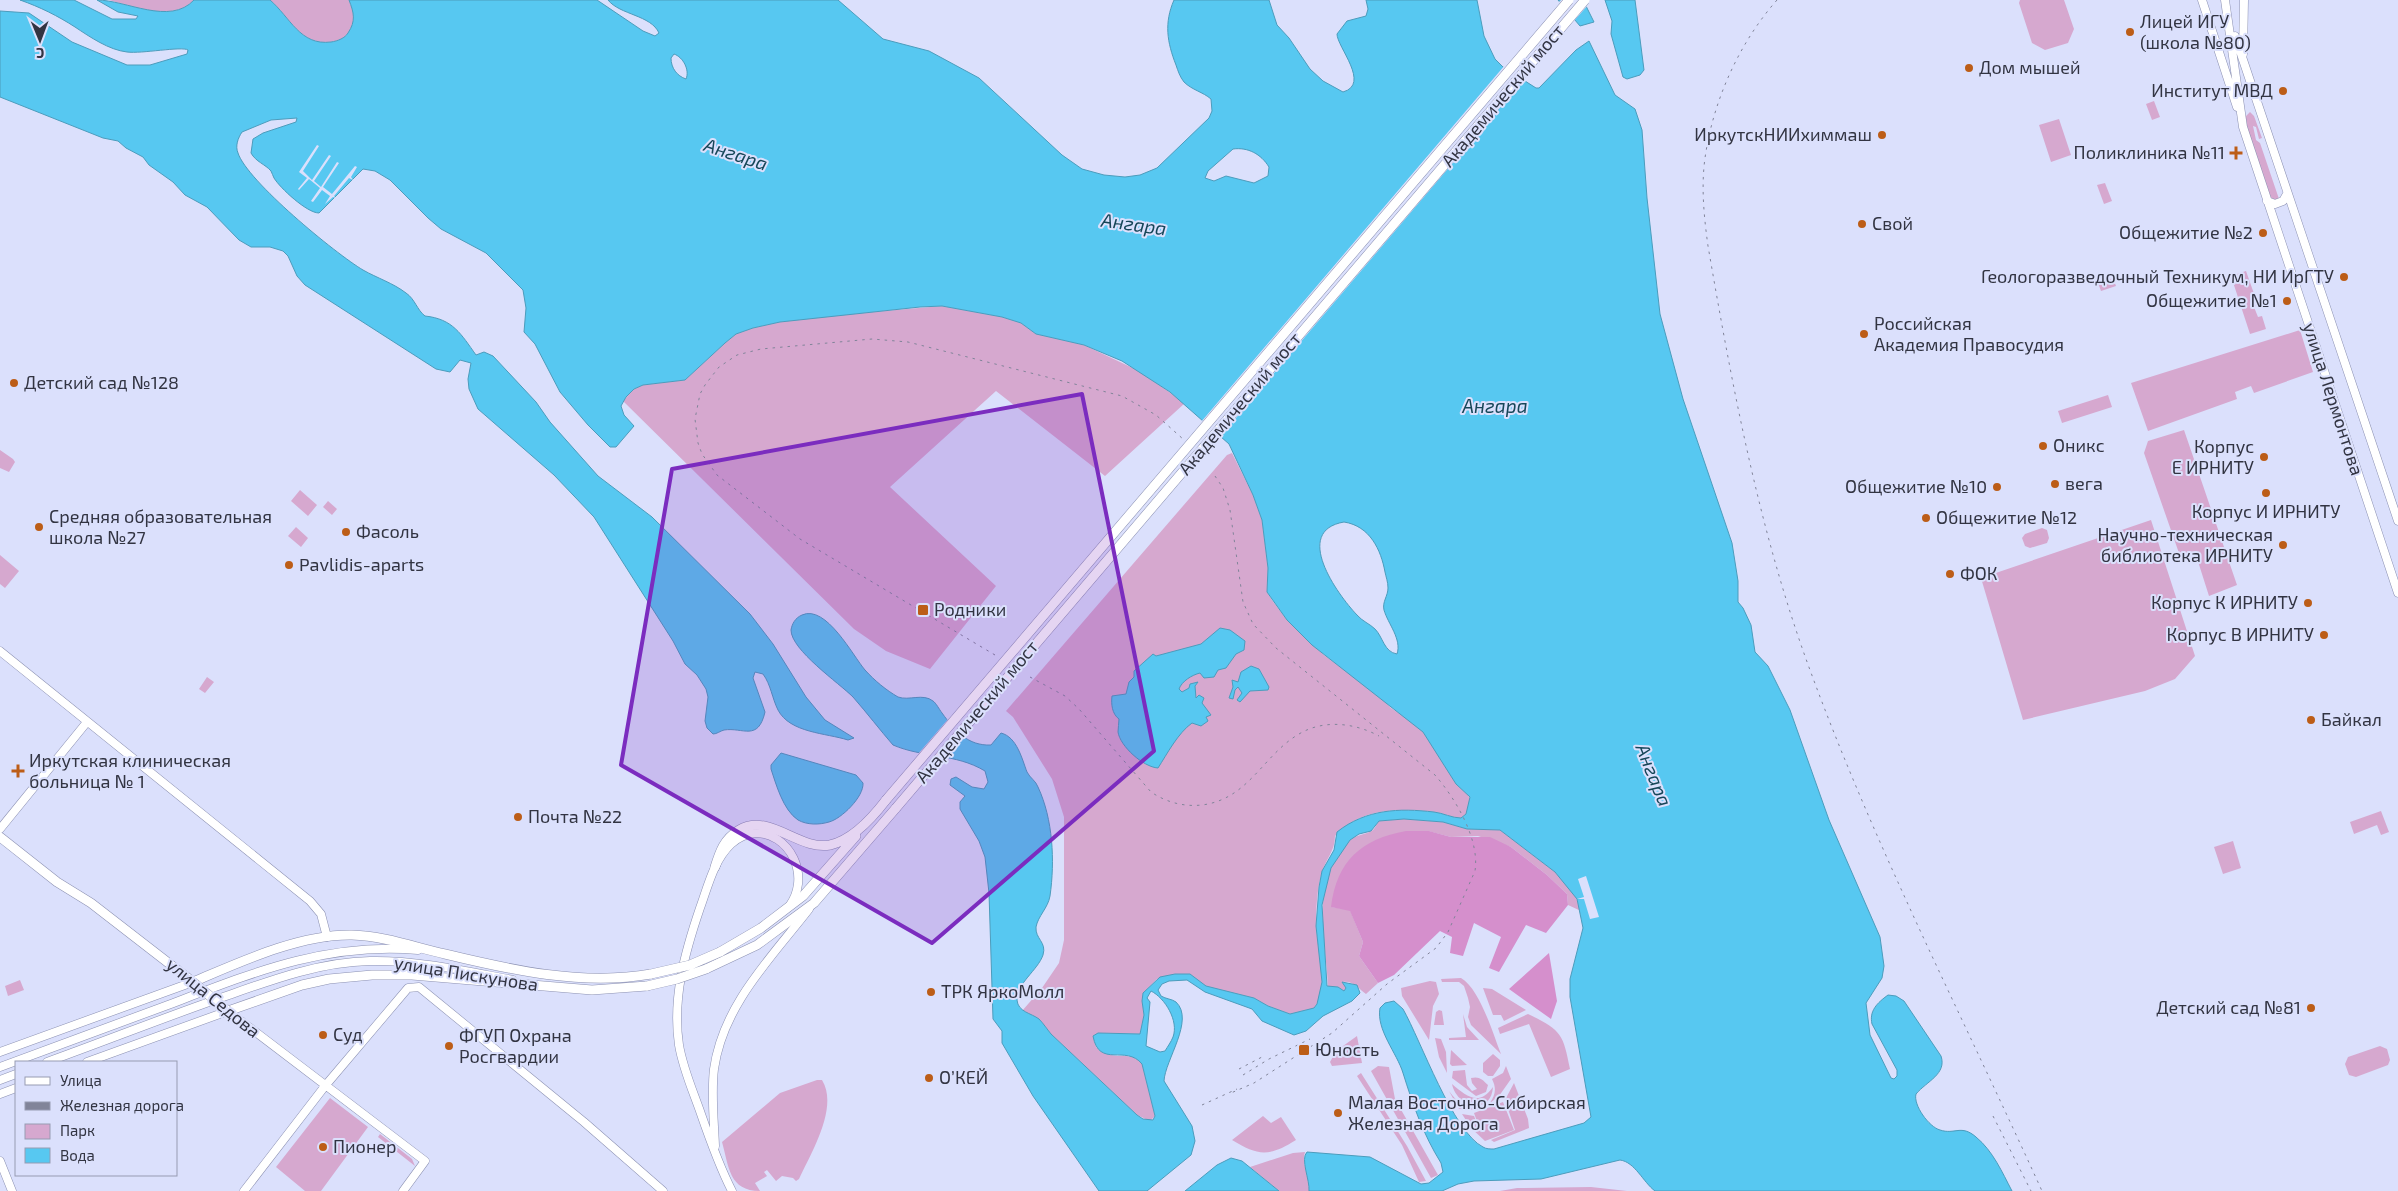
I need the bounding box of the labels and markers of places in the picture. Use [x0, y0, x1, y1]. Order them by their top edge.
place label: Лицей ИГУ (школа №80) [2140, 10, 2251, 53]
marker: Лицей ИГУ (школа №80) [2124, 26, 2136, 38]
place label: Дом мышей [1979, 56, 2080, 78]
marker: Дом мышей [1963, 62, 1975, 74]
place label: Институт МВД [2151, 79, 2273, 101]
marker: Институт МВД [2277, 85, 2289, 97]
place label: ИркутскНИИхиммаш [1694, 123, 1872, 145]
marker: ИркутскНИИхиммаш [1876, 129, 1888, 141]
place label: Поликлиника №11 [2074, 141, 2225, 163]
marker: Поликлиника №11 [2229, 146, 2243, 160]
place label: Свой [1872, 212, 1913, 234]
marker: Свой [1856, 218, 1868, 230]
place label: Общежитие №2 [2119, 221, 2253, 243]
marker: Общежитие №2 [2257, 227, 2269, 239]
place label: Геологоразведочный Техникум, НИ ИрГТУ [1981, 265, 2334, 287]
marker: Геологоразведочный Техникум, НИ ИрГТУ [2338, 271, 2350, 283]
place label: Общежитие №1 [2146, 289, 2277, 311]
marker: Общежитие №1 [2281, 295, 2293, 307]
place label: Российская Академия Правосудия [1874, 312, 2064, 355]
marker: Российская Академия Правосудия [1858, 328, 1870, 340]
place label: Детский сад №128 [24, 371, 179, 393]
marker: Детский сад №128 [8, 377, 20, 389]
place label: Оникс [2053, 434, 2105, 456]
place label: Корпус Е ИРНИТУ [2172, 435, 2254, 478]
marker: Оникс [2037, 440, 2049, 452]
marker: Корпус Е ИРНИТУ [2258, 451, 2270, 463]
place label: вега [2065, 472, 2103, 494]
place label: Общежитие №10 [1845, 475, 1987, 497]
marker: вега [2049, 478, 2061, 490]
marker: Общежитие №10 [1991, 481, 2003, 493]
marker: Корпус И ИРНИТУ [2260, 487, 2272, 499]
place label: Корпус И ИРНИТУ [2192, 500, 2340, 522]
place label: Средняя образовательная школа №27 [49, 505, 272, 548]
place label: Общежитие №12 [1936, 506, 2077, 528]
marker: Общежитие №12 [1920, 512, 1932, 524]
place label: Фасоль [356, 520, 419, 542]
marker: Средняя образовательная школа №27 [33, 521, 45, 533]
place label: Научно-техническая библиотека ИРНИТУ [2098, 523, 2273, 566]
marker: Фасоль [340, 526, 352, 538]
marker: Научно-техническая библиотека ИРНИТУ [2277, 539, 2289, 551]
place label: Pavlidis-aparts [299, 553, 424, 575]
marker: Pavlidis-aparts [283, 559, 295, 571]
place label: ФОК [1960, 562, 1998, 584]
marker: ФОК [1944, 568, 1956, 580]
place label: Корпус К ИРНИТУ [2151, 591, 2298, 613]
marker: Корпус К ИРНИТУ [2302, 597, 2314, 609]
place label: Родники [934, 598, 1006, 620]
marker: Родники [916, 603, 930, 617]
place label: Корпус В ИРНИТУ [2167, 623, 2314, 645]
marker: Корпус В ИРНИТУ [2318, 629, 2330, 641]
place label: Байкал [2321, 708, 2382, 730]
marker: Байкал [2305, 714, 2317, 726]
place label: Иркутская клиническая больница № 1 [29, 749, 231, 792]
marker: Иркутская клиническая больница № 1 [11, 764, 25, 778]
place label: Почта №22 [528, 805, 622, 827]
marker: Почта №22 [512, 811, 524, 823]
place label: ТРК ЯркоМолл [941, 980, 1064, 1002]
marker: ТРК ЯркоМолл [925, 986, 937, 998]
place label: Детский сад №81 [2156, 996, 2301, 1018]
marker: Детский сад №81 [2305, 1002, 2317, 1014]
place label: Суд [333, 1023, 363, 1045]
place label: ФГУП Охрана Росгвардии [459, 1024, 572, 1067]
marker: Суд [317, 1029, 329, 1041]
place label: Юность [1315, 1038, 1379, 1060]
marker: ФГУП Охрана Росгвардии [443, 1040, 455, 1052]
marker: Юность [1297, 1043, 1311, 1057]
place label: О’КЕЙ [939, 1066, 988, 1088]
marker: О’КЕЙ [923, 1072, 935, 1084]
place label: Малая Восточно-Сибирская Железная Дорога [1348, 1091, 1586, 1134]
marker: Малая Восточно-Сибирская Железная Дорога [1332, 1107, 1344, 1119]
place label: Пионер [333, 1135, 397, 1157]
marker: Пионер [317, 1141, 329, 1153]

